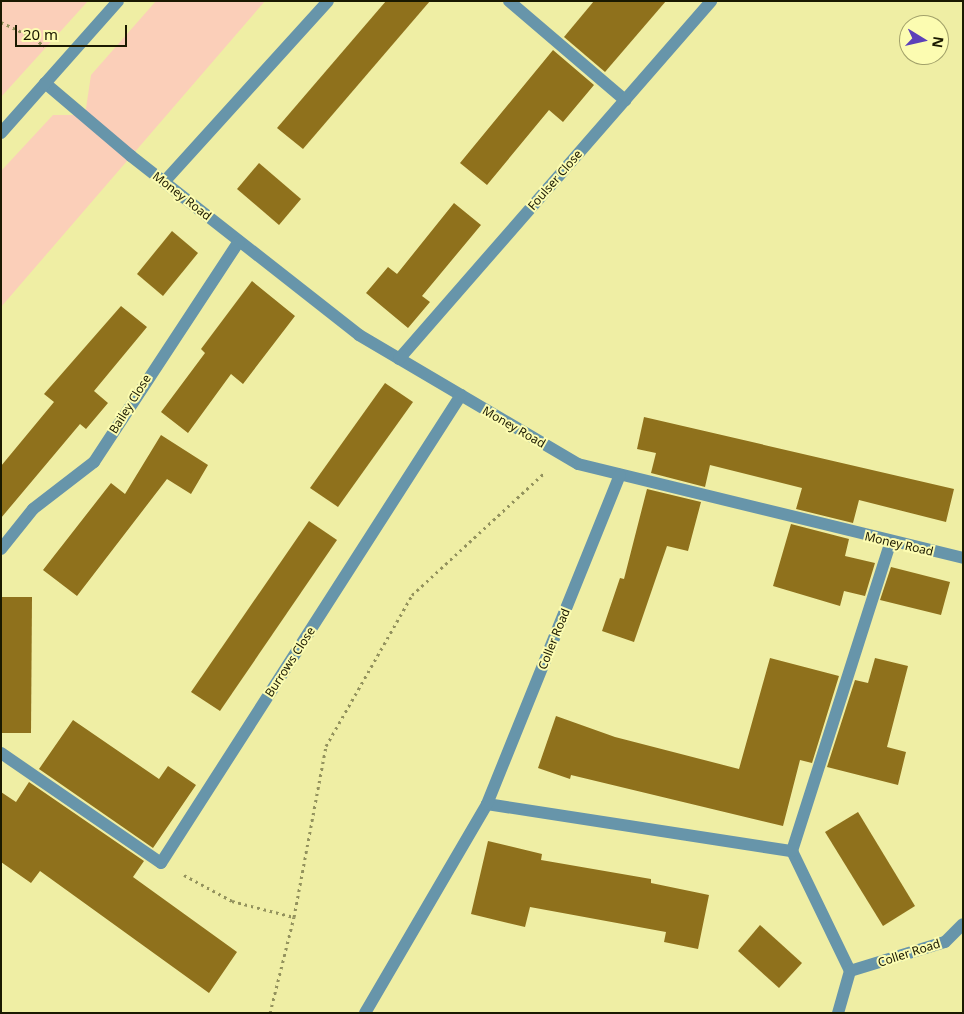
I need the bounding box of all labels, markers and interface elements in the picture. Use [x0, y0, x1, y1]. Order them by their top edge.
scale bar [18, 15, 130, 47]
north arrow [899, 15, 949, 65]
text: 20 m [23, 24, 58, 44]
text: N [928, 35, 949, 49]
street label: Foulser Close [525, 147, 585, 213]
street label: Money Road [150, 169, 214, 223]
street label: Bailey Close [106, 372, 154, 436]
street label: Money Road [480, 403, 548, 451]
street label: Money Road [863, 529, 935, 559]
street label: Coller Road [535, 606, 573, 672]
street label: Burrows Close [262, 624, 318, 700]
street label: Coller Road [876, 936, 942, 970]

